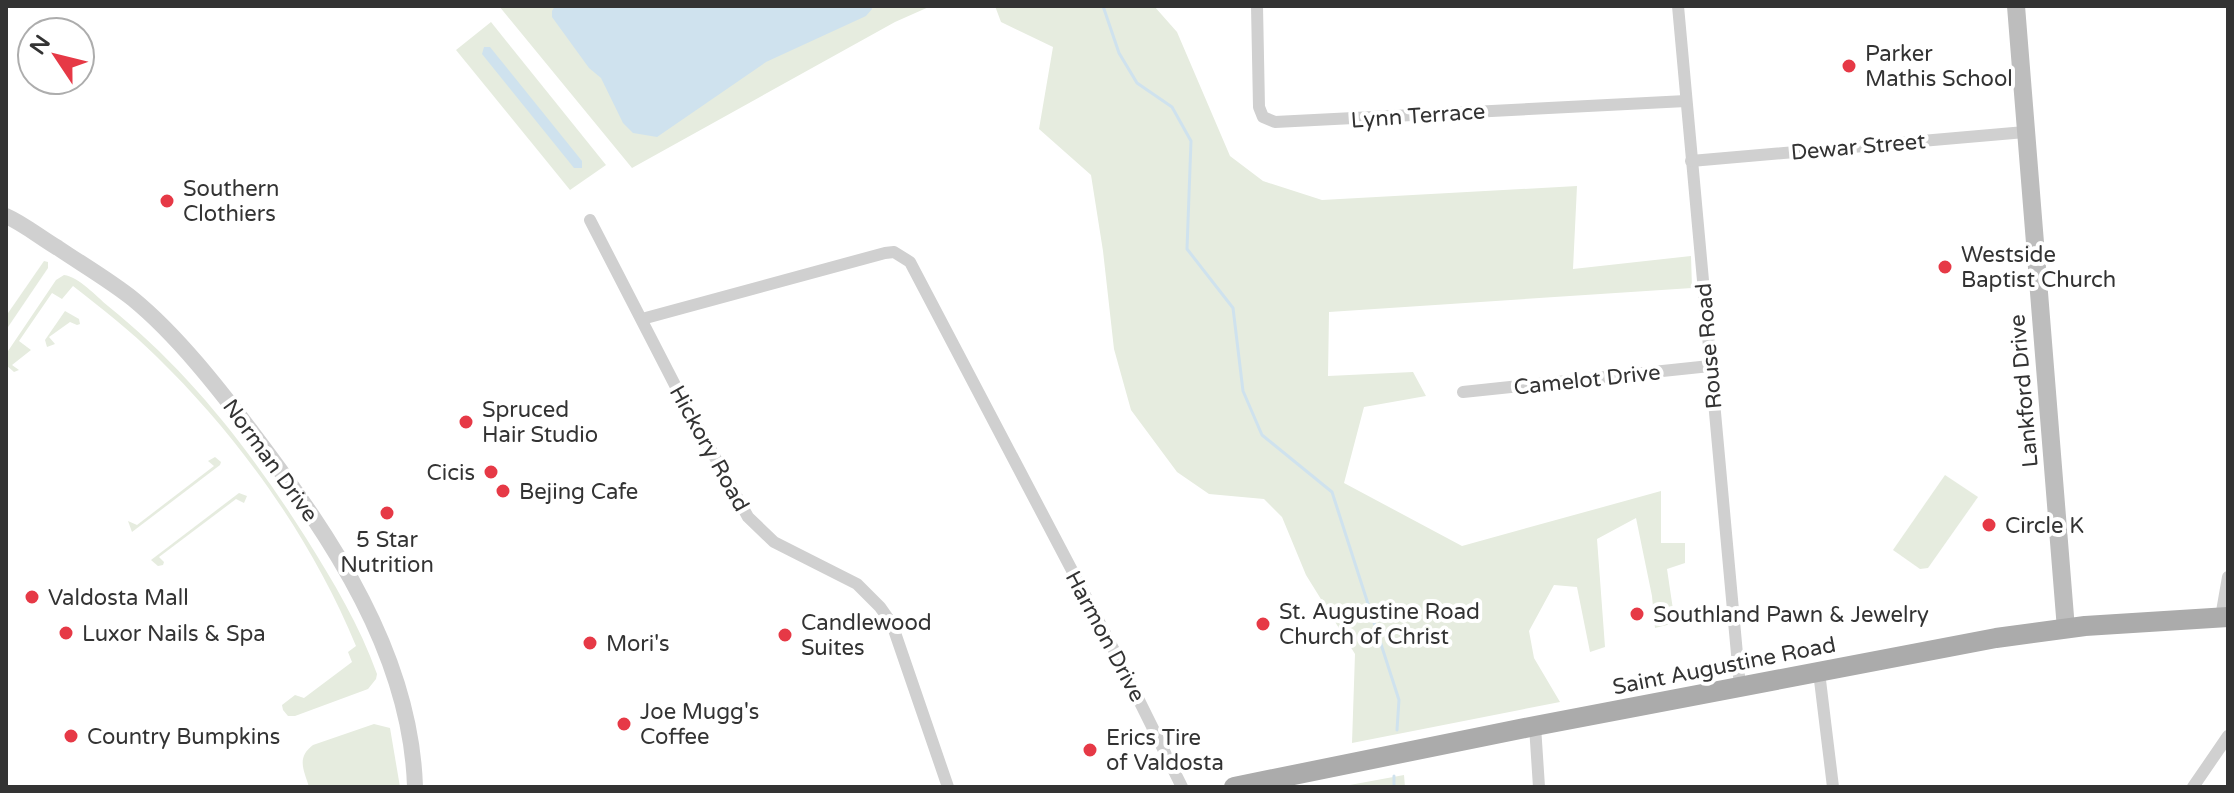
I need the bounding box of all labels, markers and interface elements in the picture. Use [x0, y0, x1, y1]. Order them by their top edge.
north arrow [16, 16, 96, 96]
text: N [25, 30, 56, 60]
place label: Parker Mathis School [1865, 41, 2013, 92]
marker: Parker Mathis School [1840, 57, 1858, 75]
street label: Lynn Terrace [1350, 98, 1486, 134]
street label: Dewar Street [1790, 128, 1927, 166]
place label: Southern Clothiers [183, 176, 279, 227]
marker: Southern Clothiers [158, 192, 176, 210]
place label: Westside Baptist Church [1961, 242, 2116, 293]
marker: Westside Baptist Church [1936, 258, 1954, 276]
street label: Rouse Road [1691, 282, 1727, 410]
street label: Lankford Drive [2004, 313, 2044, 468]
street label: Camelot Drive [1512, 359, 1662, 401]
street label: Hickory Road [664, 381, 754, 516]
street label: Norman Drive [217, 394, 323, 527]
place label: Spruced Hair Studio [482, 397, 598, 448]
marker: Spruced Hair Studio [457, 413, 475, 431]
place label: Cicis [426, 460, 475, 486]
marker: Cicis [482, 463, 500, 481]
place label: Bejing Cafe [519, 479, 638, 505]
marker: Bejing Cafe [494, 482, 512, 500]
marker: 5 Star Nutrition [378, 504, 396, 522]
place label: Circle K [2005, 513, 2084, 539]
marker: Circle K [1980, 516, 1998, 534]
place label: 5 Star Nutrition [340, 527, 434, 578]
street label: Harmon Drive [1060, 567, 1150, 706]
place label: Valdosta Mall [48, 585, 189, 611]
marker: Valdosta Mall [23, 588, 41, 606]
place label: St. Augustine Road Church of Christ [1279, 599, 1480, 650]
place label: Southland Pawn & Jewelry [1653, 602, 1929, 628]
marker: Southland Pawn & Jewelry [1628, 605, 1646, 623]
place label: Candlewood Suites [801, 610, 932, 661]
marker: St. Augustine Road Church of Christ [1254, 615, 1272, 633]
place label: Luxor Nails & Spa [82, 621, 266, 647]
marker: Luxor Nails & Spa [57, 624, 75, 642]
marker: Candlewood Suites [776, 626, 794, 644]
place label: Mori's [606, 631, 670, 657]
street label: Saint Augustine Road [1610, 632, 1838, 700]
marker: Mori's [581, 634, 599, 652]
place label: Joe Mugg's Coffee [640, 699, 759, 750]
marker: Joe Mugg's Coffee [615, 715, 633, 733]
place label: Country Bumpkins [87, 724, 280, 750]
place label: Erics Tire of Valdosta [1106, 725, 1224, 776]
marker: Country Bumpkins [62, 727, 80, 745]
marker: Erics Tire of Valdosta [1081, 741, 1099, 759]

